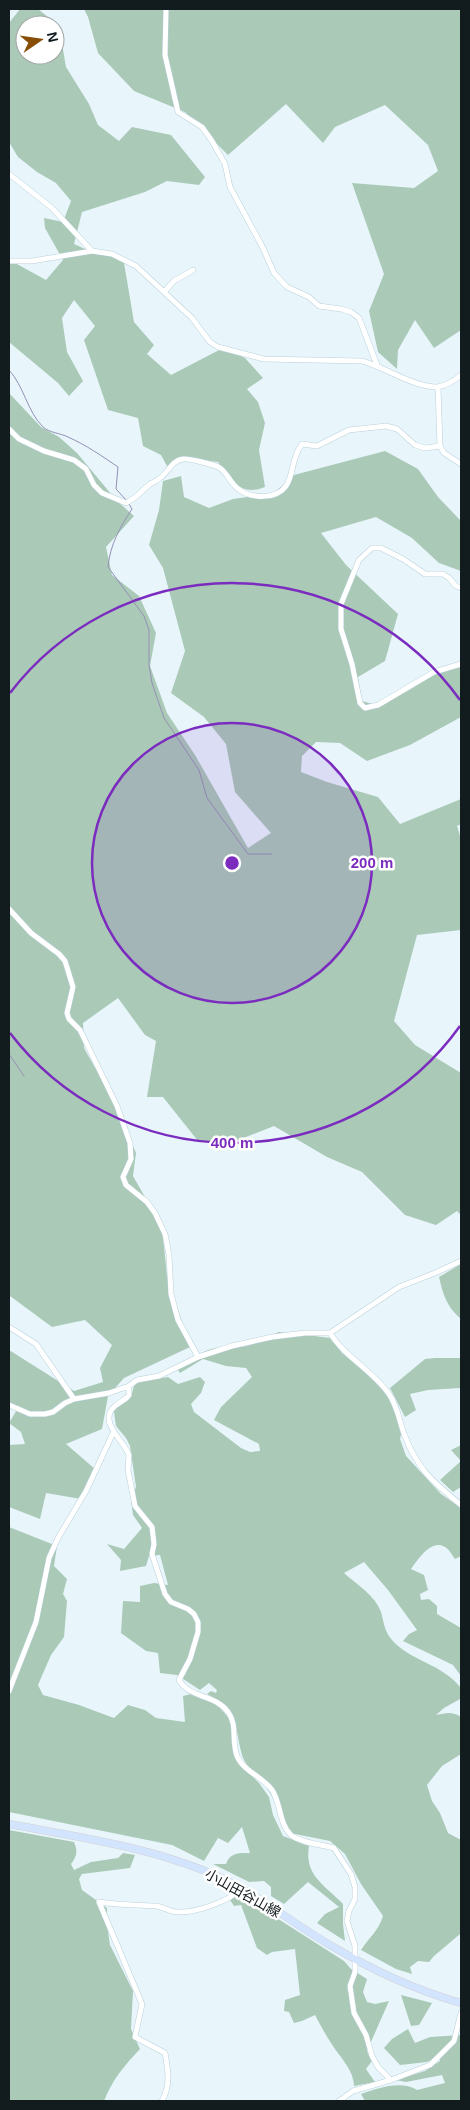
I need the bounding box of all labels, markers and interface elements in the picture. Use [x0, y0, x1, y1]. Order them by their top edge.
north arrow [15, 15, 65, 65]
text: N [44, 30, 62, 44]
centre of rings [223, 854, 241, 872]
text: 200 m [351, 854, 393, 871]
text: 400 m [211, 1134, 253, 1151]
street label: 小山田谷山線 [202, 1866, 284, 1920]

